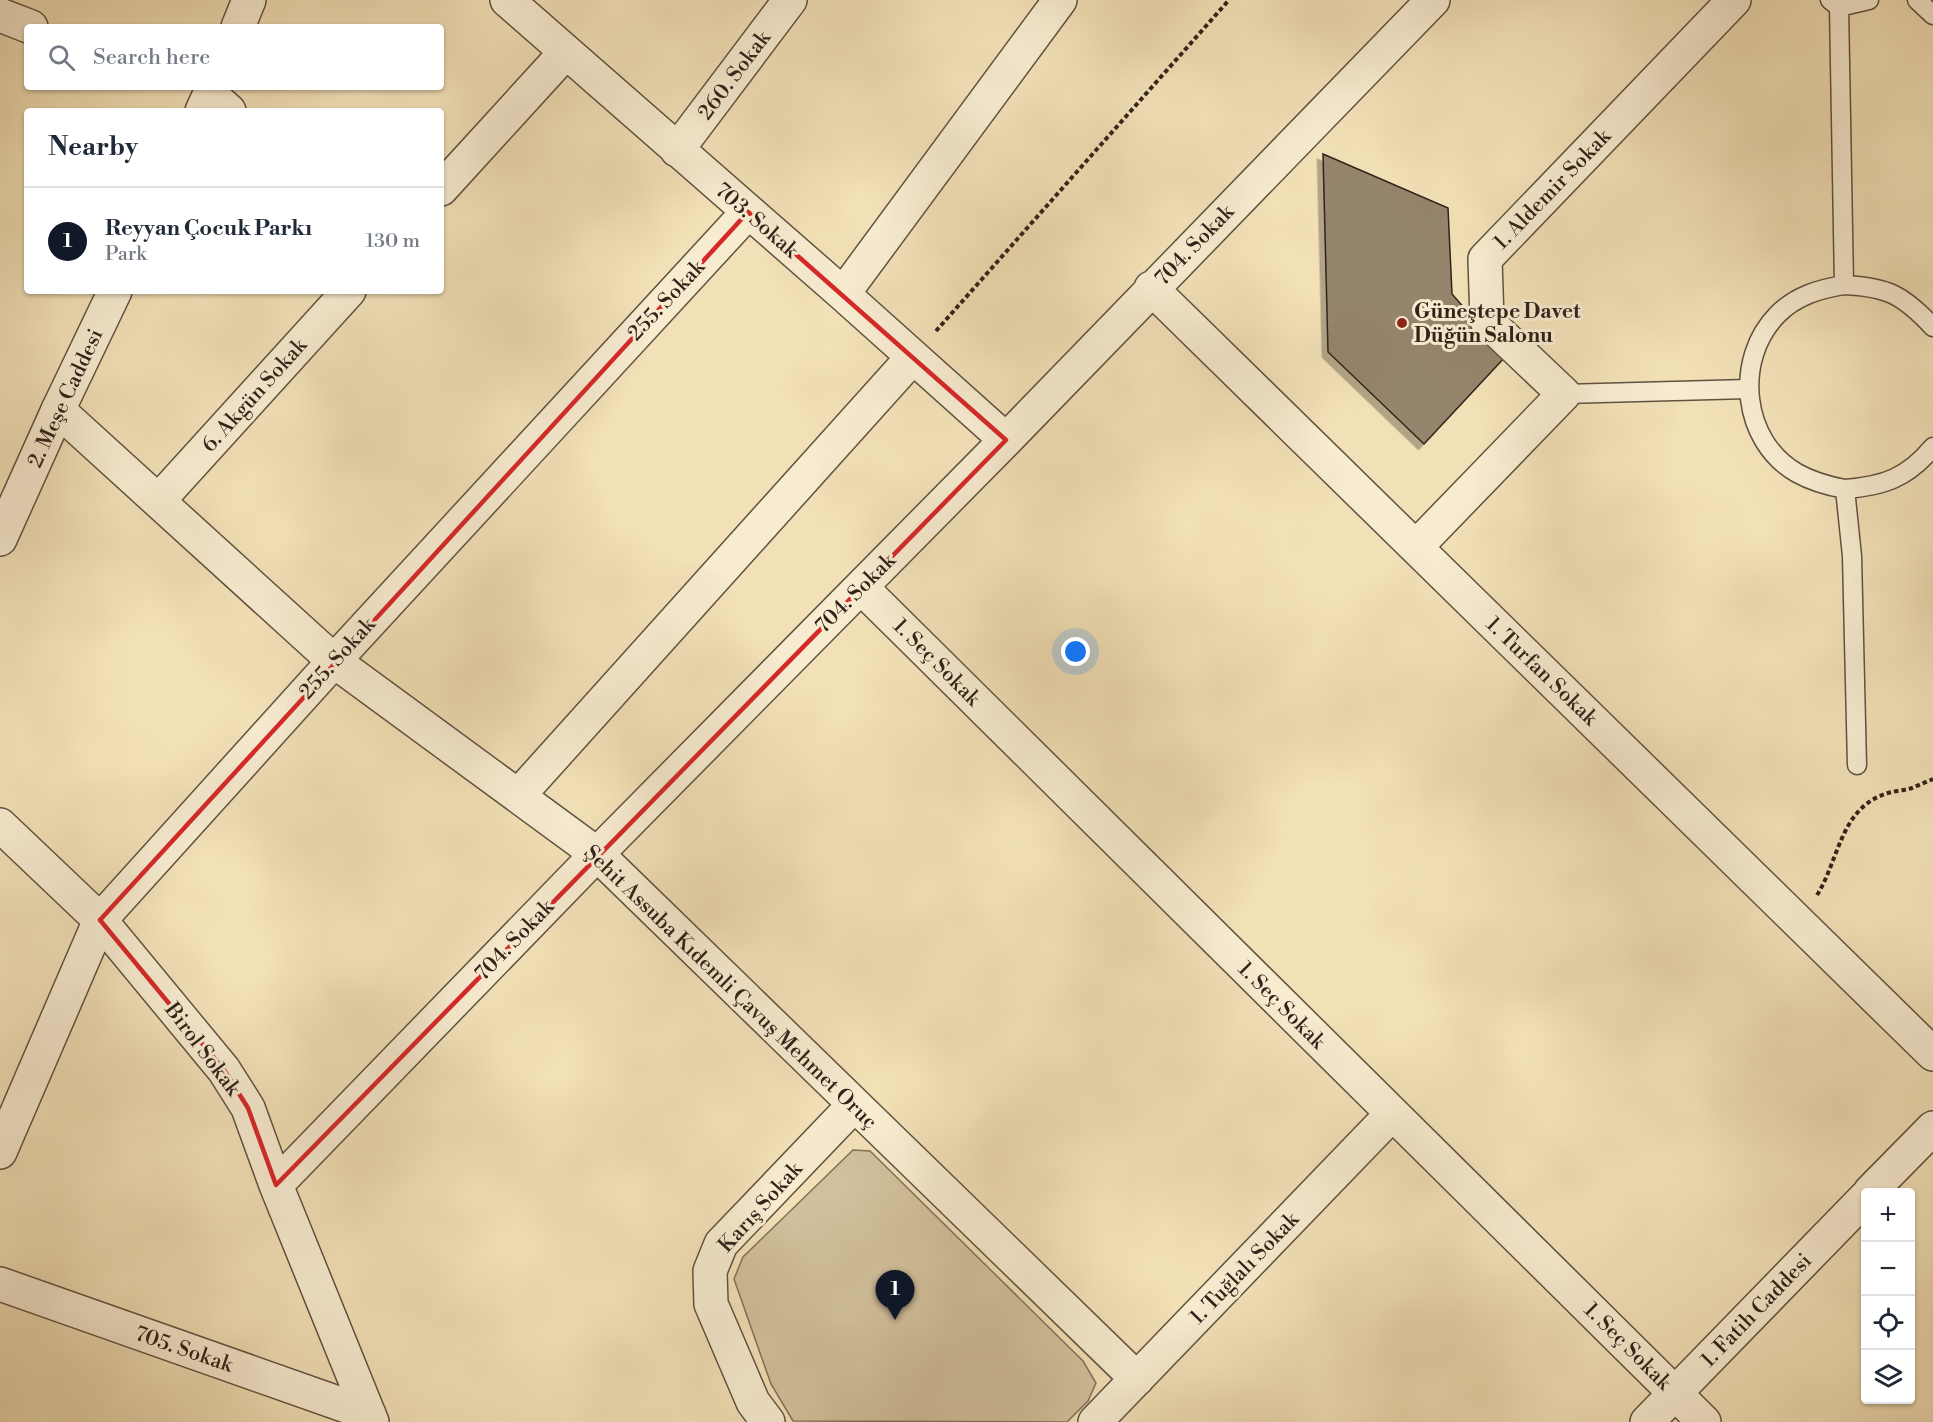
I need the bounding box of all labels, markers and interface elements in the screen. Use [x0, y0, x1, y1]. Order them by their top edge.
search box [24, 24, 444, 90]
street label: 260. Sokak [693, 25, 777, 125]
icon: search [45, 41, 78, 74]
text: Search here [93, 44, 210, 71]
street label: 1. Aldemir Sokak [1489, 123, 1617, 255]
text: Nearby [48, 131, 138, 163]
street label: 703. Sokak [709, 178, 804, 265]
street label: 704. Sokak [1150, 199, 1240, 292]
text: Reyyan Çocuk Parkı [105, 215, 312, 242]
text: 1 [63, 229, 72, 254]
text: 130 m [365, 229, 420, 254]
text: Park [105, 242, 147, 267]
street label: 255. Sokak [623, 254, 711, 347]
place label: Güneştepe Davet Düğün Salonu [1414, 299, 1581, 349]
marker: Güneştepe Davet Düğün Salonu [1395, 316, 1409, 330]
street label: 2. Meşe Caddesi [22, 325, 109, 472]
street label: 6. Akgün Sokak [197, 332, 314, 458]
street label: 704. Sokak [810, 547, 902, 639]
street label: 255. Sokak [294, 612, 382, 705]
street label: 1. Turfan Sokak [1480, 612, 1603, 732]
street label: 1. Seç Sokak [887, 614, 986, 713]
your location [1061, 637, 1090, 666]
street label: Şehit Assuba Kıdemli Çavuş Mehmet Oruç [578, 840, 882, 1135]
street label: 704. Sokak [470, 894, 560, 987]
street label: 1. Seç Sokak [1232, 957, 1331, 1056]
street label: Birol Sokak [158, 997, 246, 1102]
street label: Karış Sokak [713, 1156, 809, 1259]
map controls [1861, 1188, 1915, 1404]
button: + [1861, 1188, 1915, 1242]
street label: 1. Tuğlalı Sokak [1185, 1207, 1305, 1330]
button: − [1861, 1242, 1915, 1296]
street label: 1. Fatih Caddesi [1696, 1248, 1818, 1373]
pin: 1 [876, 1270, 914, 1320]
button: locate [1861, 1296, 1915, 1350]
street label: 1. Seç Sokak [1578, 1298, 1677, 1397]
street label: 705. Sokak [131, 1321, 237, 1379]
button: layers [1861, 1350, 1915, 1404]

